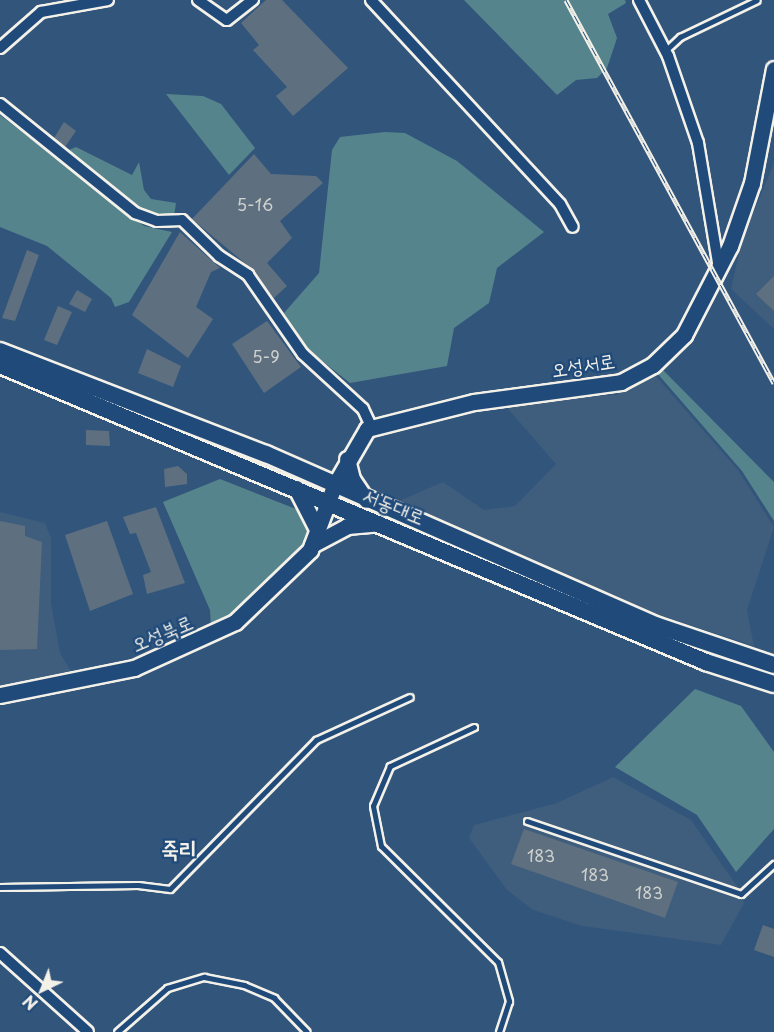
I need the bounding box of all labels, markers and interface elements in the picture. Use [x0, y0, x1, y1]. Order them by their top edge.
house number: 5-16 [237, 194, 273, 214]
house number: 5-9 [252, 346, 280, 366]
street label: 오성서로 [549, 348, 617, 382]
street label: 서동대로 [360, 483, 428, 529]
street label: 오성북로 [128, 609, 196, 657]
district label: 죽리 [161, 835, 197, 861]
house number: 183 [527, 845, 555, 865]
house number: 183 [581, 864, 609, 884]
house number: 183 [635, 882, 663, 902]
north arrow [12, 960, 72, 1020]
text: N [17, 990, 43, 1016]

